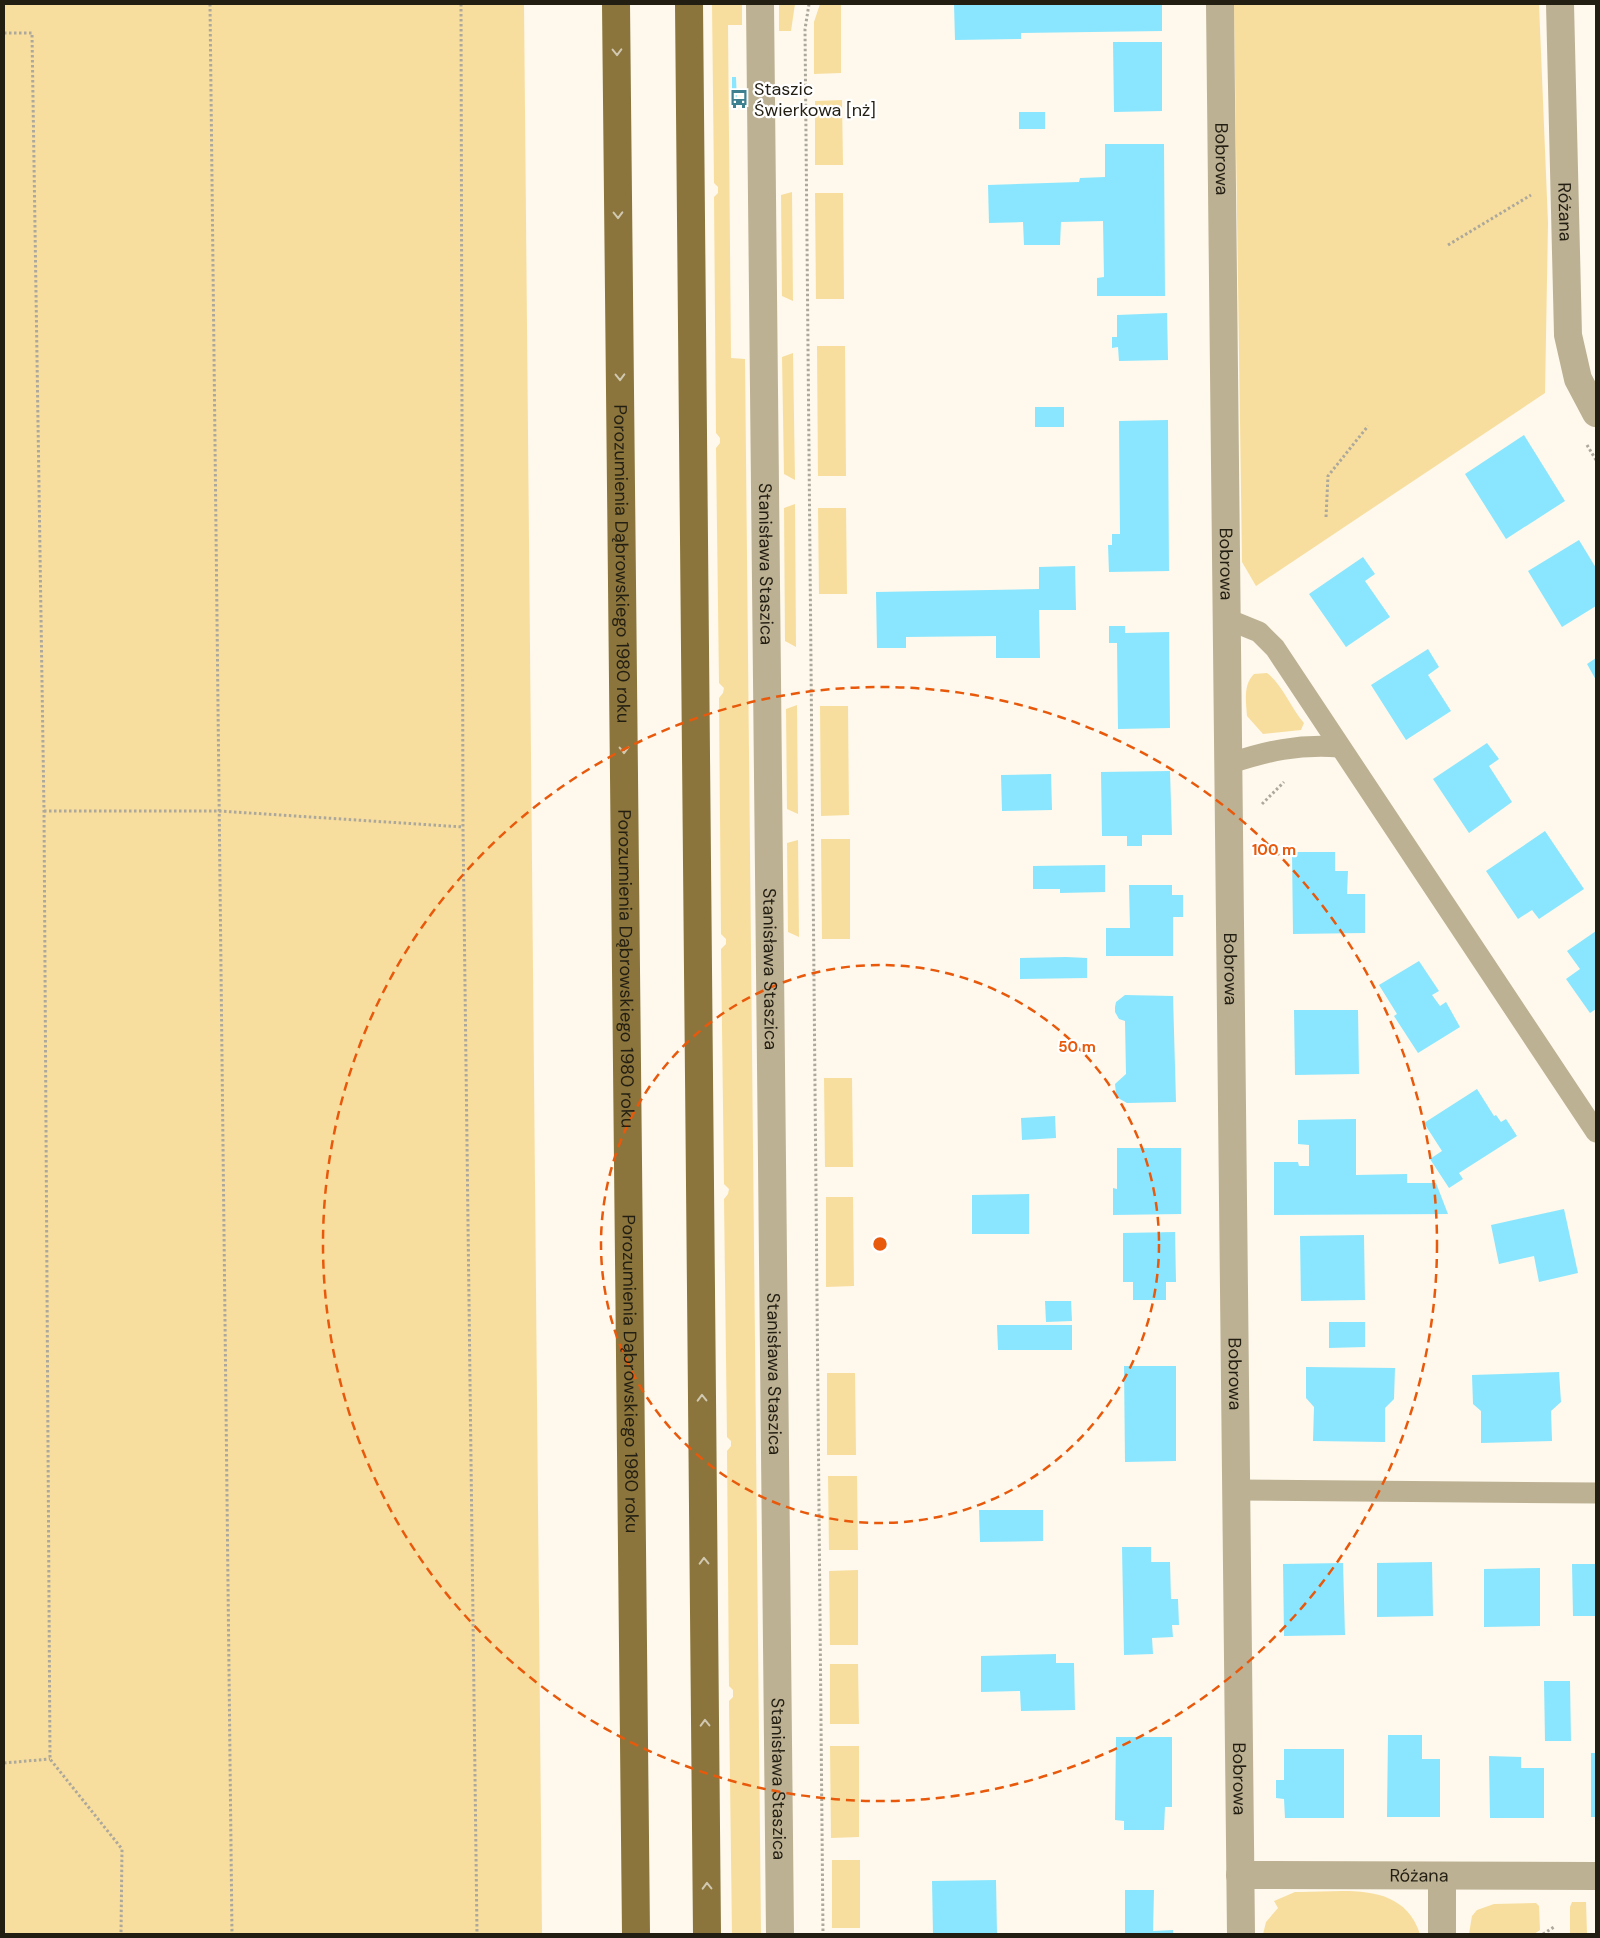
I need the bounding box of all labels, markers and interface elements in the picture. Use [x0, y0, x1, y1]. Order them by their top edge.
one-way arrow [612, 49, 622, 57]
place label: Staszic Świerkowa [nż] [754, 77, 876, 122]
bus stop icon: Staszic Świerkowa [nż] [728, 88, 750, 110]
street label: Bobrowa [1209, 123, 1234, 195]
street label: Różana [1552, 182, 1578, 242]
one-way arrow [613, 211, 624, 219]
one-way arrow [615, 374, 625, 382]
street label: Porozumienia Dąbrowskiego 1980 roku [608, 404, 635, 724]
street label: Stanisława Staszica [753, 483, 779, 645]
street label: Bobrowa [1214, 527, 1238, 600]
one-way arrow [619, 746, 629, 754]
street label: Porozumienia Dąbrowskiego 1980 roku [612, 809, 640, 1128]
text: 100 m [1252, 840, 1296, 860]
street label: Stanisława Staszica [757, 888, 783, 1050]
street label: Bobrowa [1218, 932, 1243, 1005]
text: 50 m [1058, 1037, 1096, 1057]
street label: Porozumienia Dąbrowskiego 1980 roku [617, 1214, 644, 1533]
centre of rings [871, 1235, 889, 1253]
street label: Stanisława Staszica [761, 1293, 787, 1455]
street label: Bobrowa [1223, 1337, 1247, 1410]
one-way arrow [697, 1394, 707, 1402]
one-way arrow [699, 1556, 709, 1564]
street label: Stanisława Staszica [766, 1698, 791, 1860]
one-way arrow [700, 1719, 710, 1726]
street label: Bobrowa [1227, 1742, 1252, 1815]
street label: Różana [1389, 1863, 1449, 1888]
one-way arrow [702, 1881, 712, 1889]

